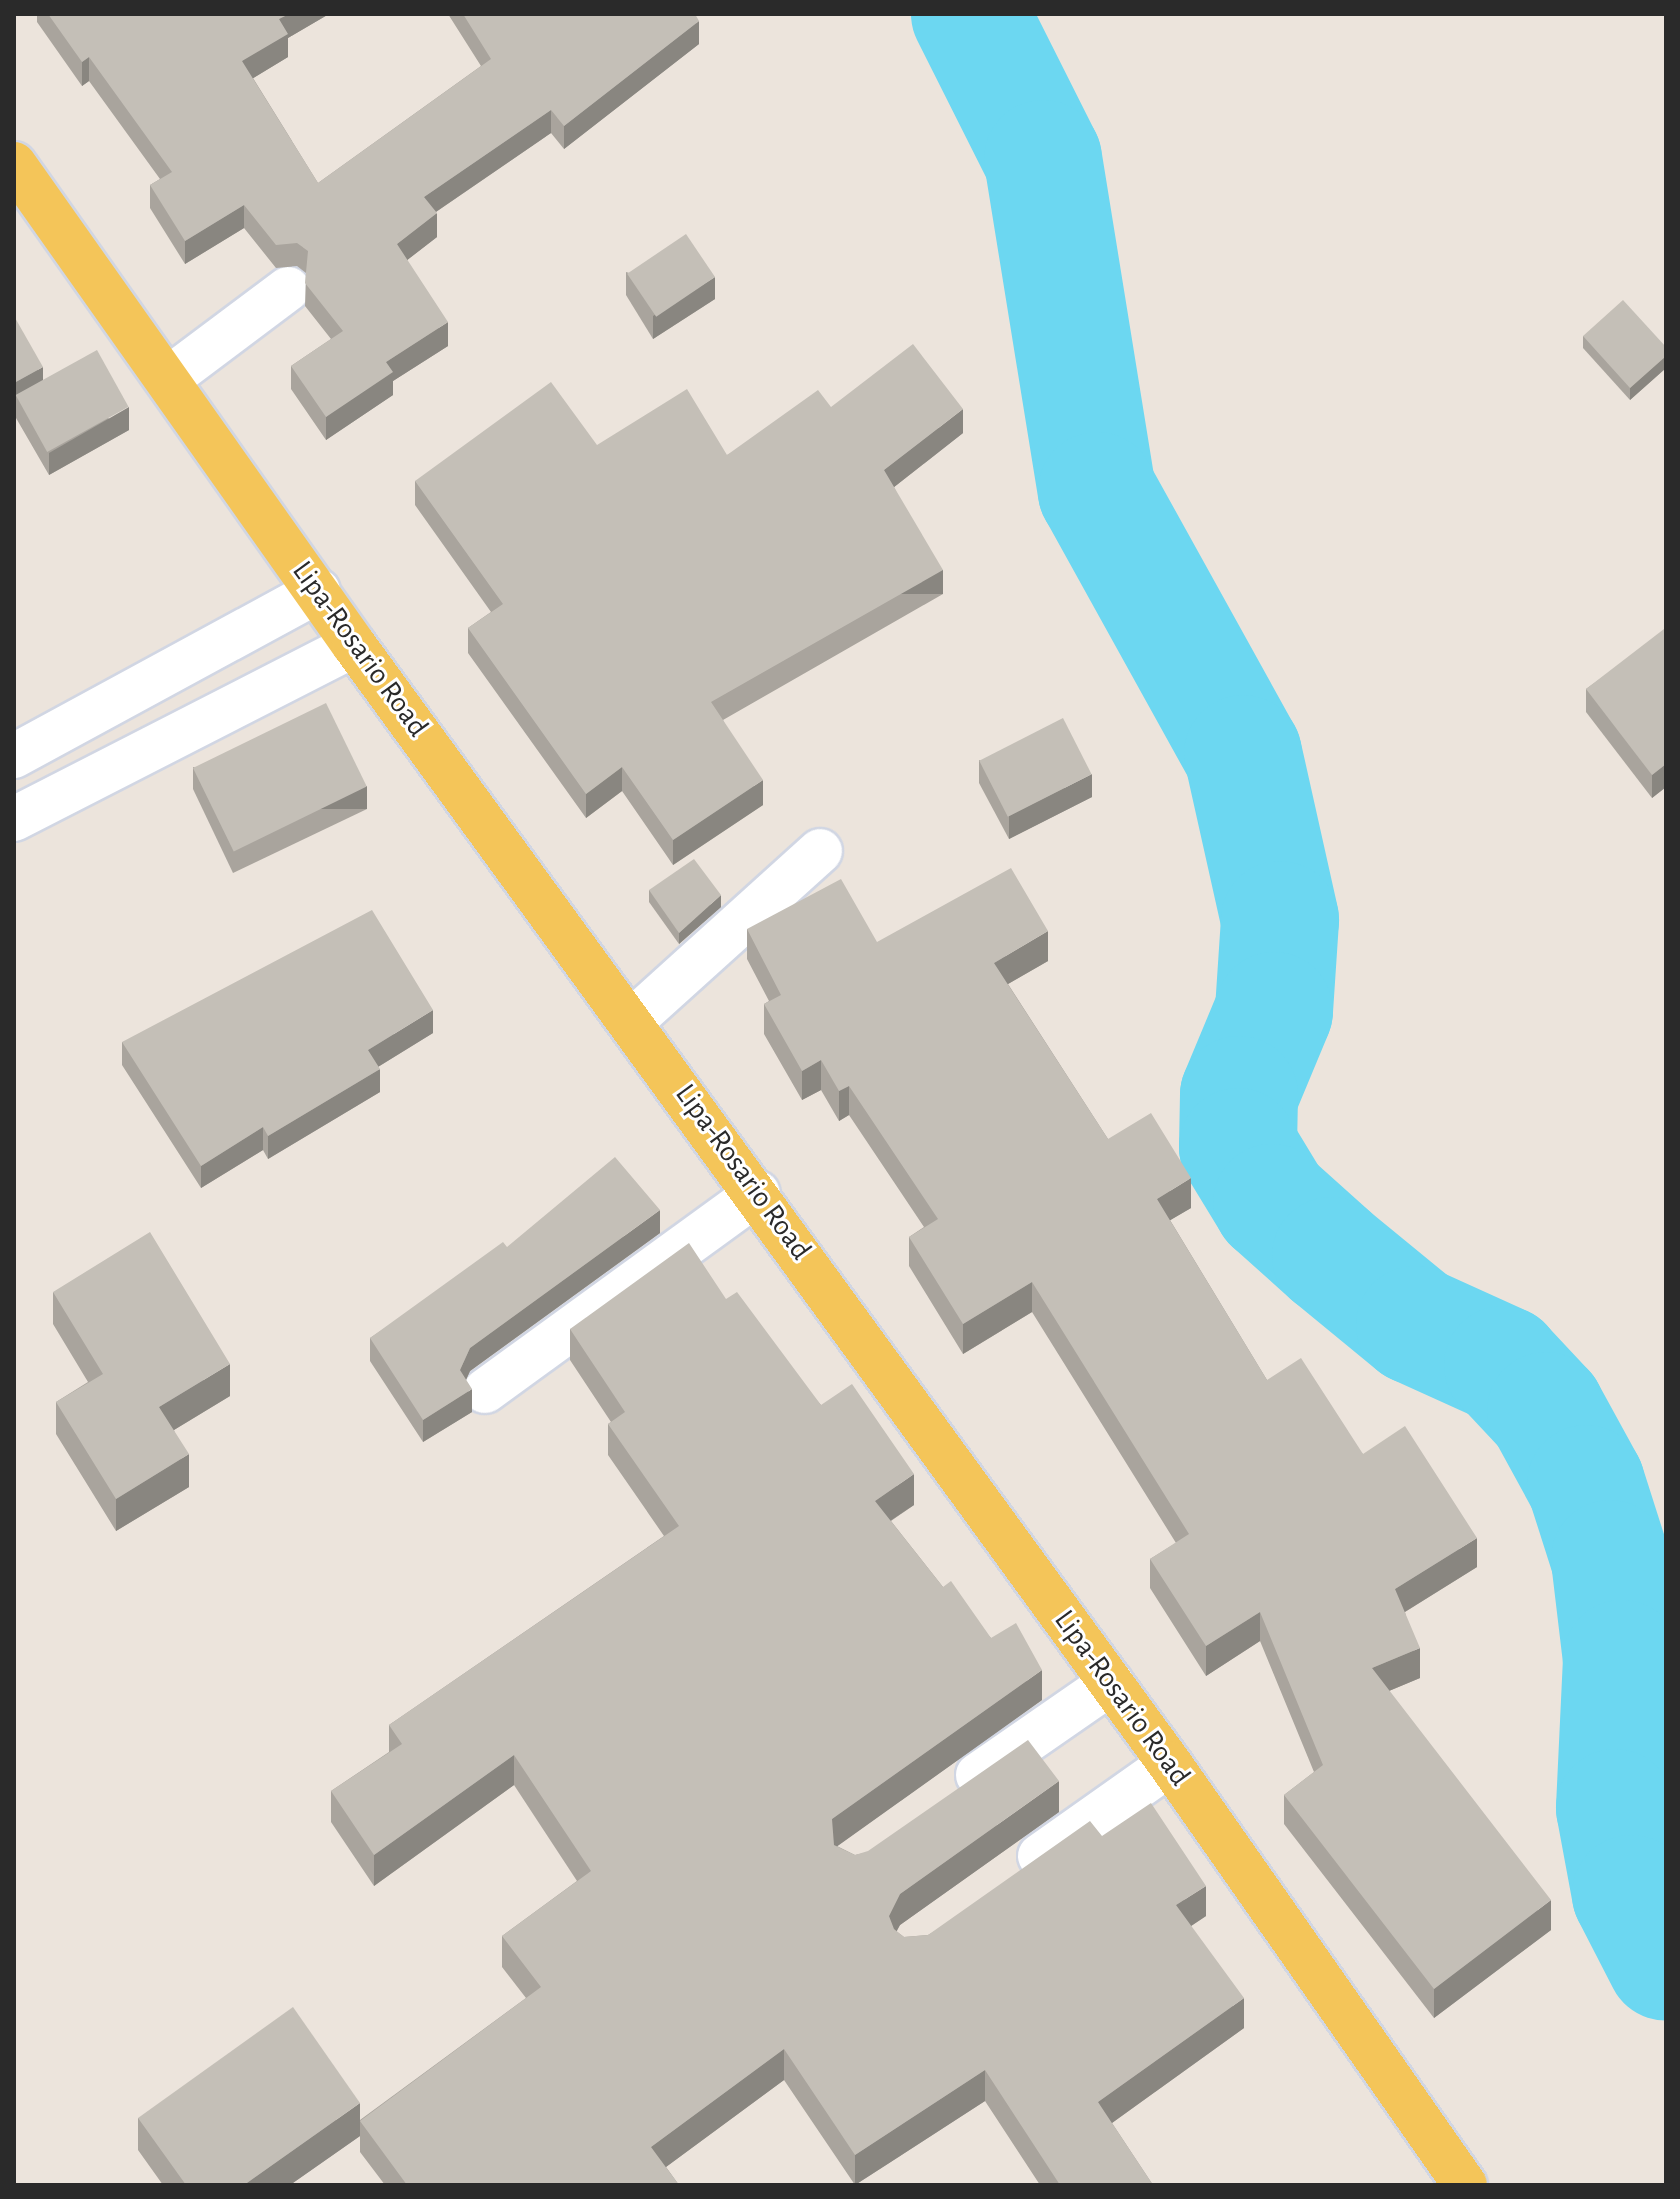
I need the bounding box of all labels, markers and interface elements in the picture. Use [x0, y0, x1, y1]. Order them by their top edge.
street label: Lipa-Rosario Road [284, 554, 436, 744]
street label: Lipa-Rosario Road [667, 1077, 819, 1267]
street label: Lipa-Rosario Road [1046, 1603, 1198, 1793]

